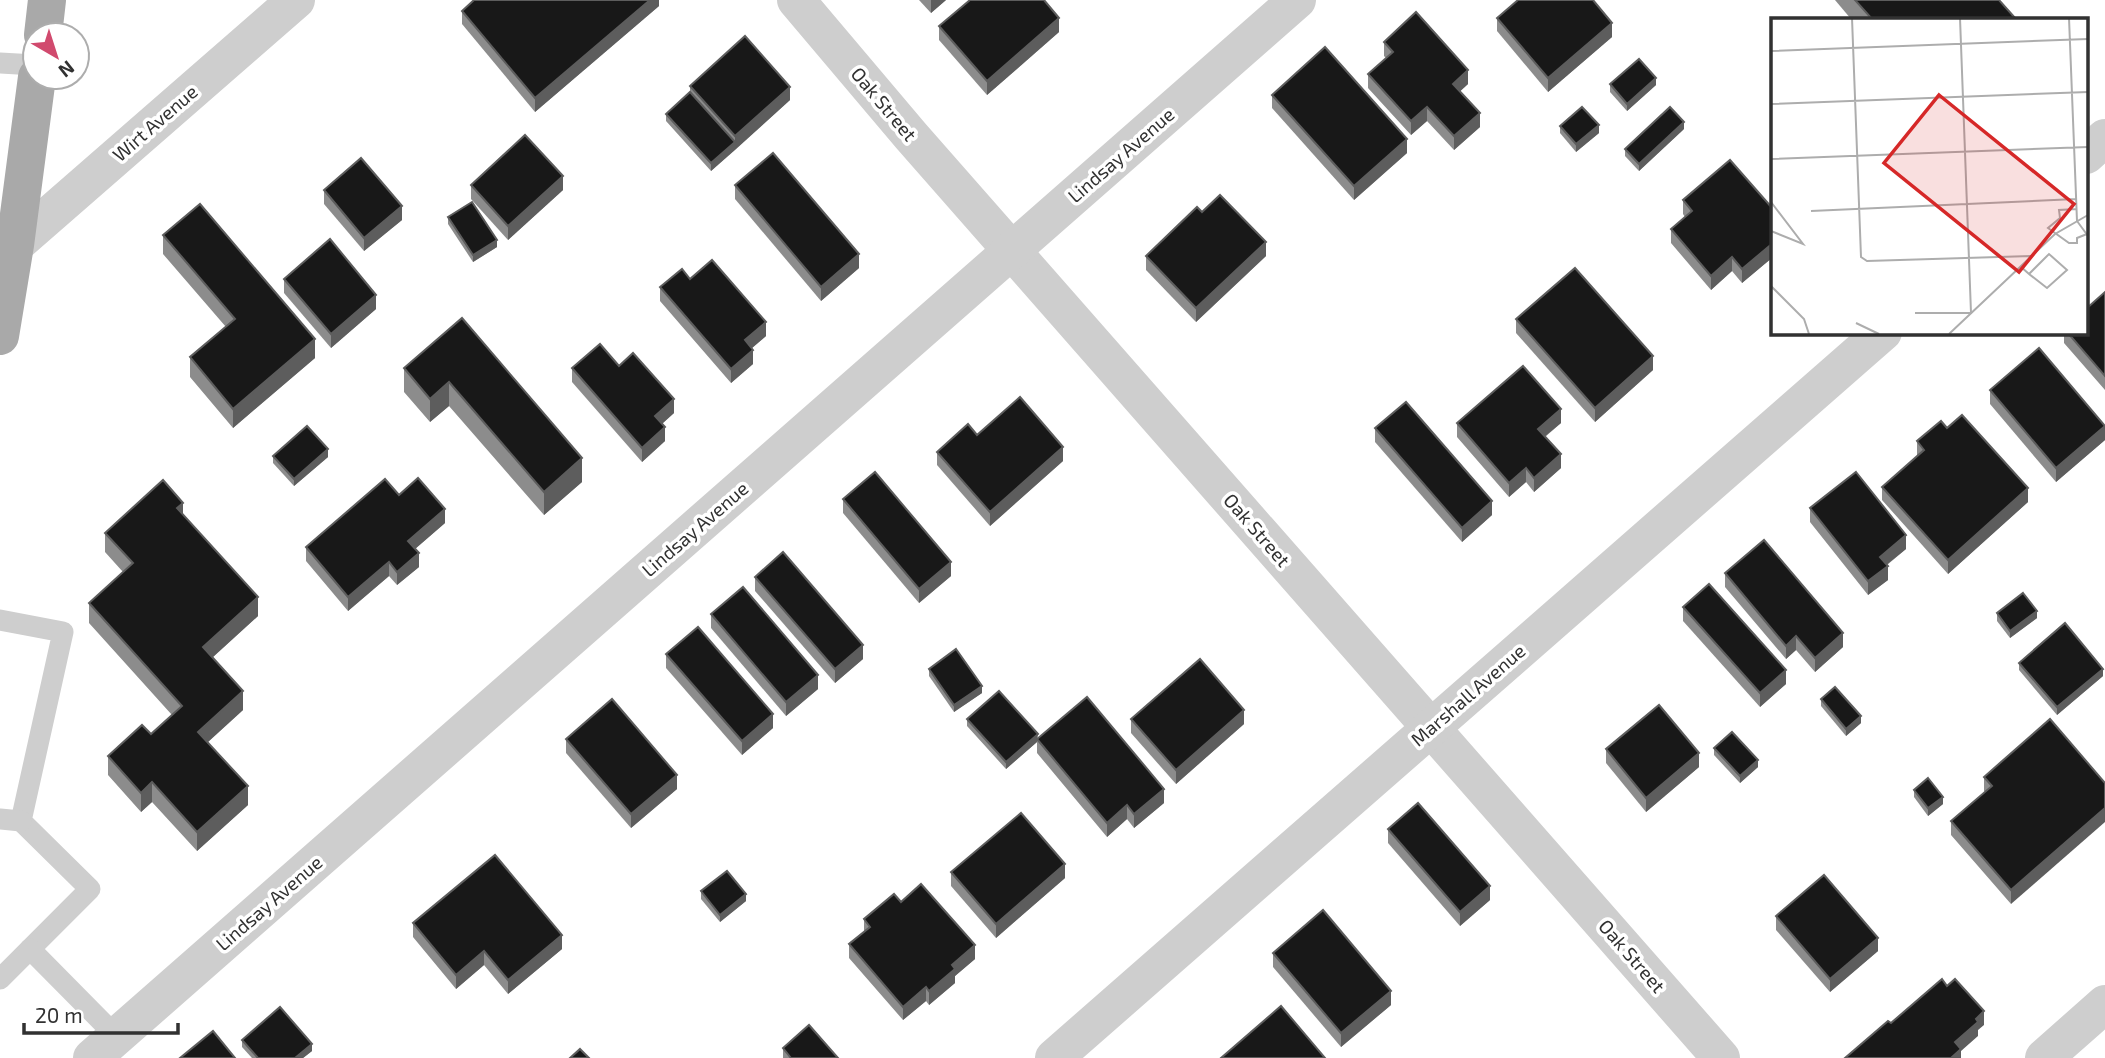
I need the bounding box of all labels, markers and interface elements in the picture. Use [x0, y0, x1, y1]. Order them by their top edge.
inset map [1771, 18, 2088, 334]
north arrow [21, 21, 91, 91]
text: N [54, 56, 80, 83]
street label: Oak Street [847, 62, 922, 145]
street label: Wirt Avenue [107, 79, 202, 166]
street label: Lindsay Avenue [1063, 102, 1179, 207]
street label: Lindsay Avenue [637, 476, 753, 581]
street label: Oak Street [1219, 488, 1295, 571]
street label: Marshall Avenue [1406, 639, 1530, 751]
street label: Lindsay Avenue [211, 850, 327, 955]
street label: Oak Street [1594, 914, 1670, 997]
scale bar [24, 992, 178, 1036]
text: 20 m [35, 1002, 83, 1027]

